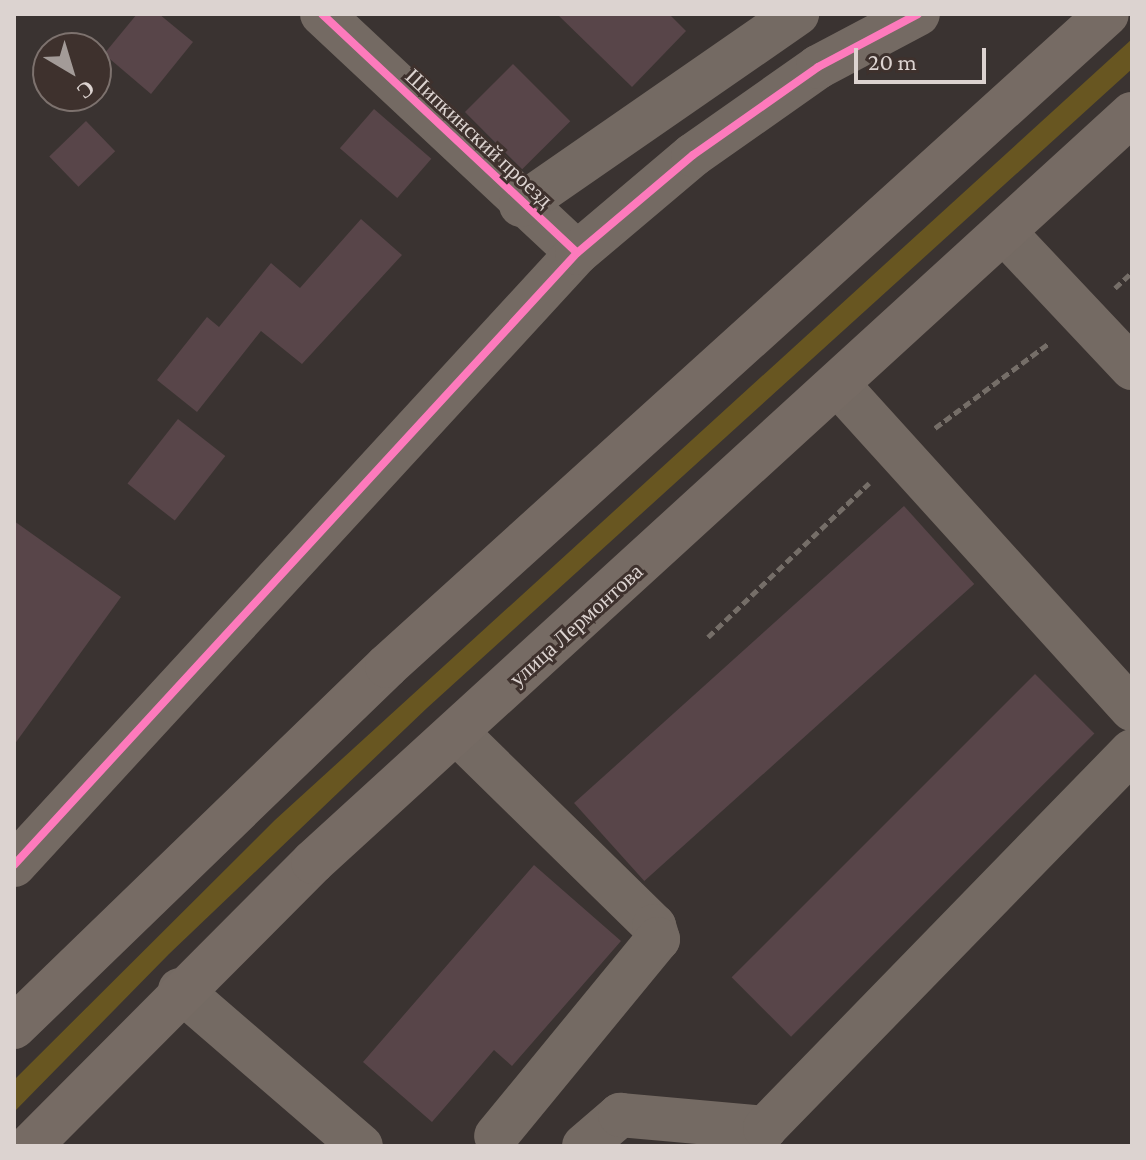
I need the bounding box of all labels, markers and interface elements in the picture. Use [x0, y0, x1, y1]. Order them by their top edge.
north arrow [32, 32, 112, 112]
scale bar [858, 32, 990, 82]
text: 20 m [868, 48, 917, 75]
street label: Шипкинский проезд [400, 63, 558, 213]
text: С [72, 75, 100, 104]
street label: улица Лермонтова [504, 558, 648, 692]

